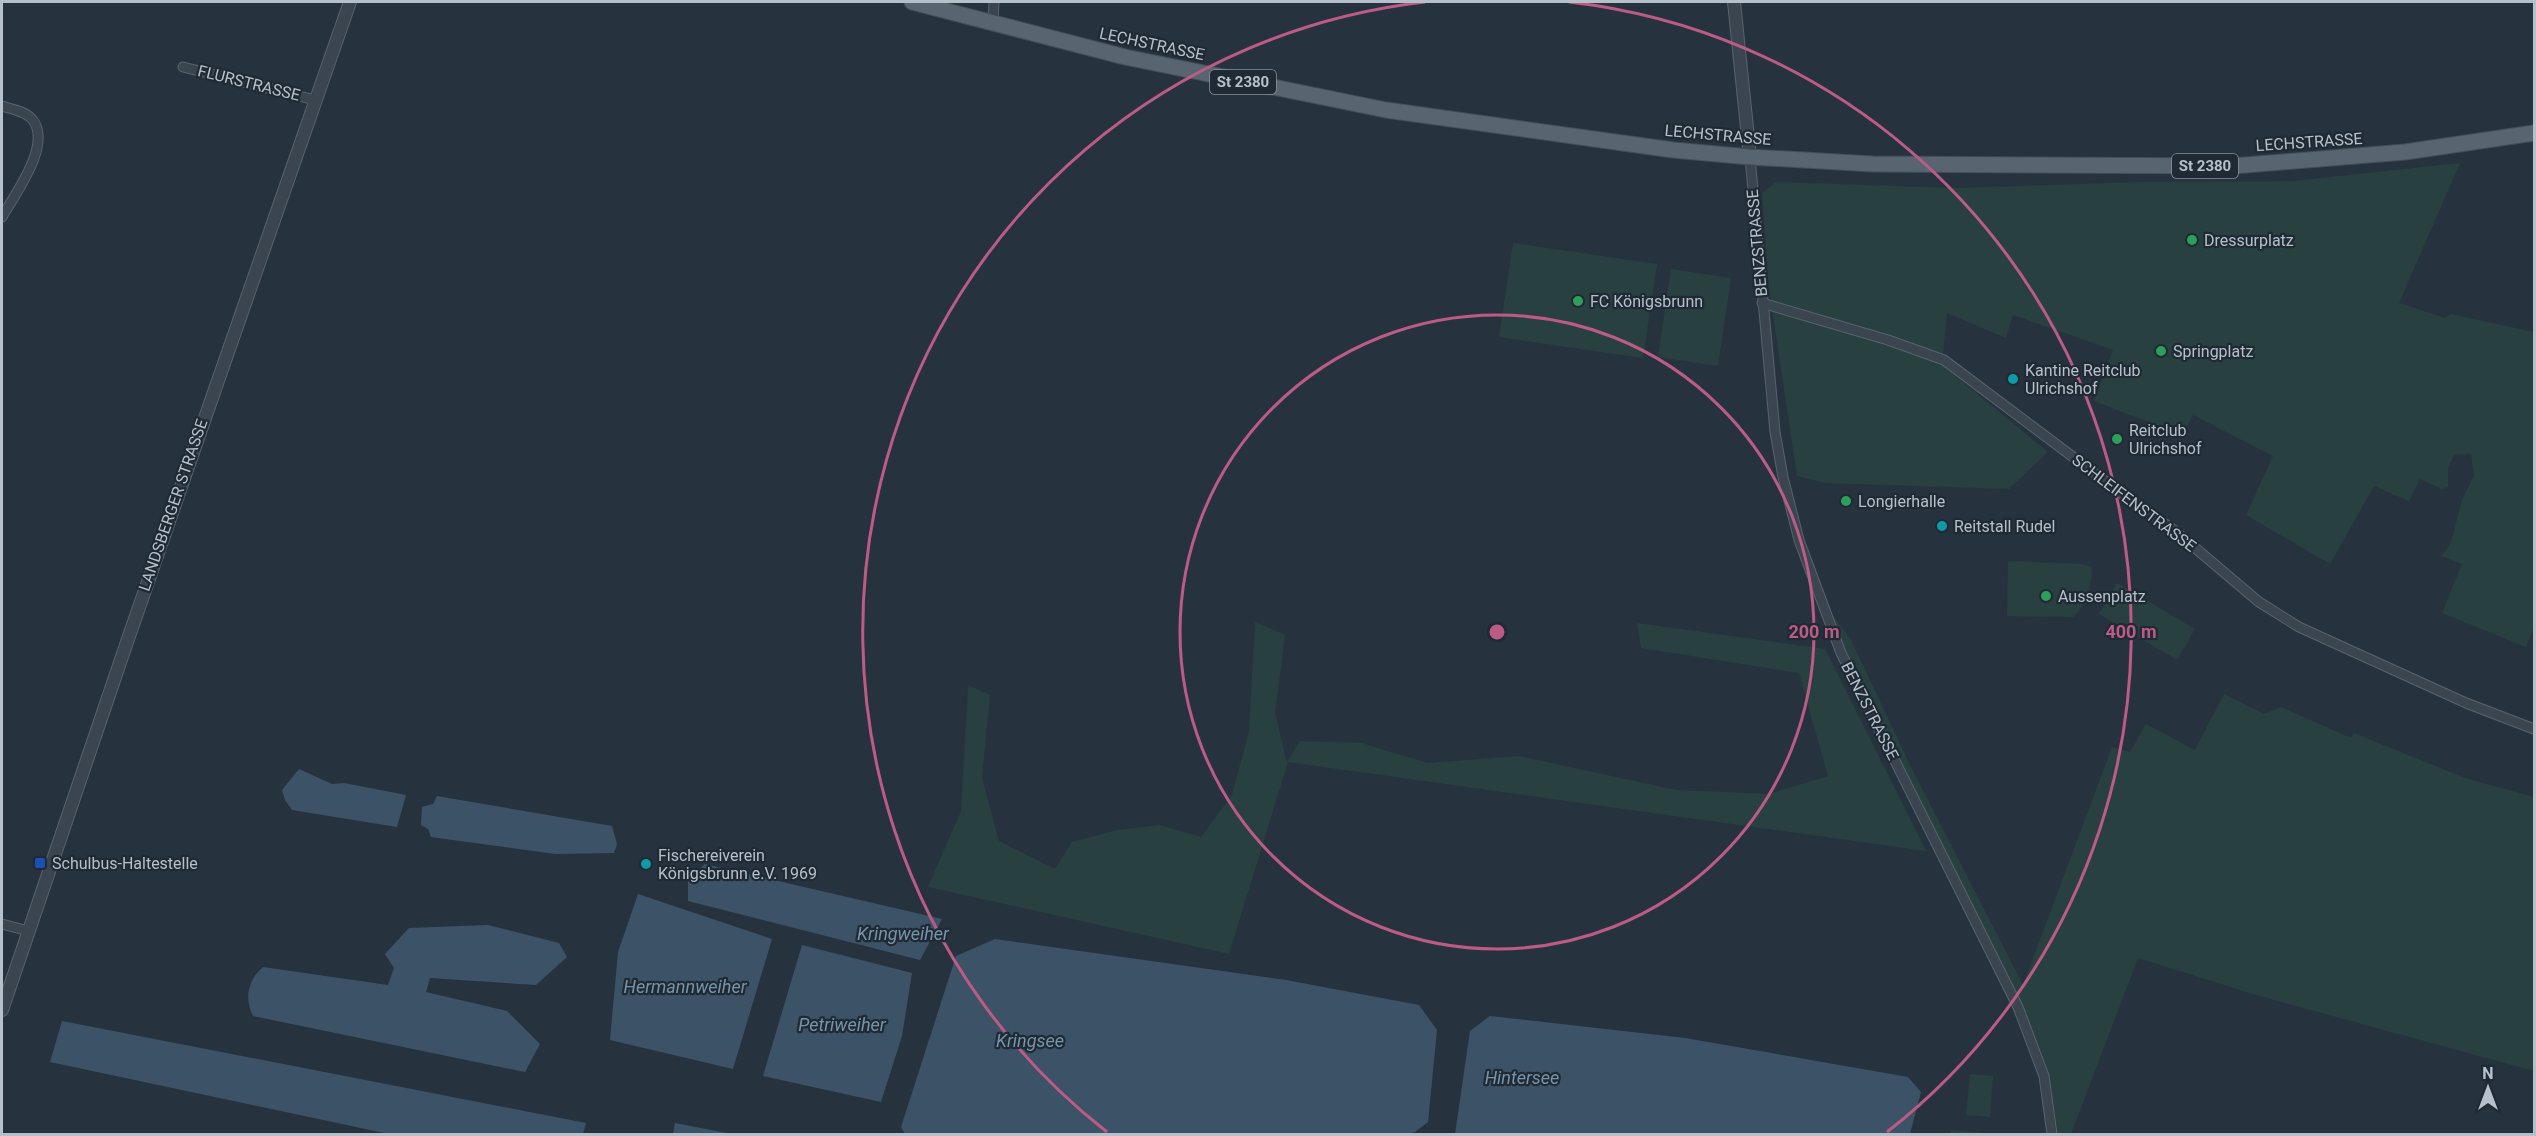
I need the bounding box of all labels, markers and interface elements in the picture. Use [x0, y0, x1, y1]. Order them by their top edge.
street label: LECHSTRASSE [1098, 24, 1206, 64]
street label: FLURSTRASSE [196, 61, 302, 105]
road number: St 2380 [1210, 70, 1276, 94]
street label: LECHSTRASSE [1664, 121, 1772, 149]
street label: LECHSTRASSE [2255, 129, 2363, 155]
road number: St 2380 [2172, 154, 2238, 178]
street label: BENZSTRASSE [1743, 189, 1771, 297]
place label: Dressurplatz [2204, 231, 2294, 250]
marker: Dressurplatz [2185, 233, 2199, 247]
place label: FC Königsbrunn [1590, 292, 1703, 311]
marker: FC Königsbrunn [1571, 294, 1585, 308]
place label: Springplatz [2173, 342, 2253, 361]
marker: Springplatz [2154, 344, 2168, 358]
place label: Kantine Reitclub Ulrichshof [2025, 361, 2141, 398]
marker: Kantine Reitclub Ulrichshof [2006, 372, 2020, 386]
street label: LANDSBERGER STRASSE [135, 416, 211, 594]
place label: Reitclub Ulrichshof [2129, 421, 2202, 458]
marker: Reitclub Ulrichshof [2110, 432, 2124, 446]
street label: SCHLEIFENSTRASSE [2068, 450, 2200, 556]
place label: Longierhalle [1858, 492, 1945, 511]
marker: Longierhalle [1839, 494, 1853, 508]
place label: Reitstall Rudel [1954, 517, 2056, 536]
marker: Reitstall Rudel [1935, 519, 1949, 533]
place label: Aussenplatz [2058, 587, 2146, 606]
marker: Aussenplatz [2039, 589, 2053, 603]
text: 200 m [1788, 621, 1840, 642]
text: 400 m [2105, 621, 2157, 642]
centre of rings [1487, 622, 1507, 642]
street label: BENZSTRASSE [1837, 659, 1903, 763]
place label: Fischereiverein Königsbrunn e.V. 1969 [658, 846, 817, 883]
place label: Schulbus-Haltestelle [52, 854, 198, 873]
marker: Schulbus-Haltestelle [33, 856, 47, 870]
marker: Fischereiverein Königsbrunn e.V. 1969 [639, 857, 653, 871]
water label: Kringweiher [857, 923, 950, 944]
water label: Hermannweiher [623, 976, 748, 997]
water label: Petriweiher [798, 1014, 887, 1035]
water label: Kringsee [996, 1030, 1064, 1051]
north arrow [2458, 1058, 2518, 1118]
text: N [2482, 1064, 2494, 1083]
water label: Hintersee [1485, 1067, 1559, 1088]

